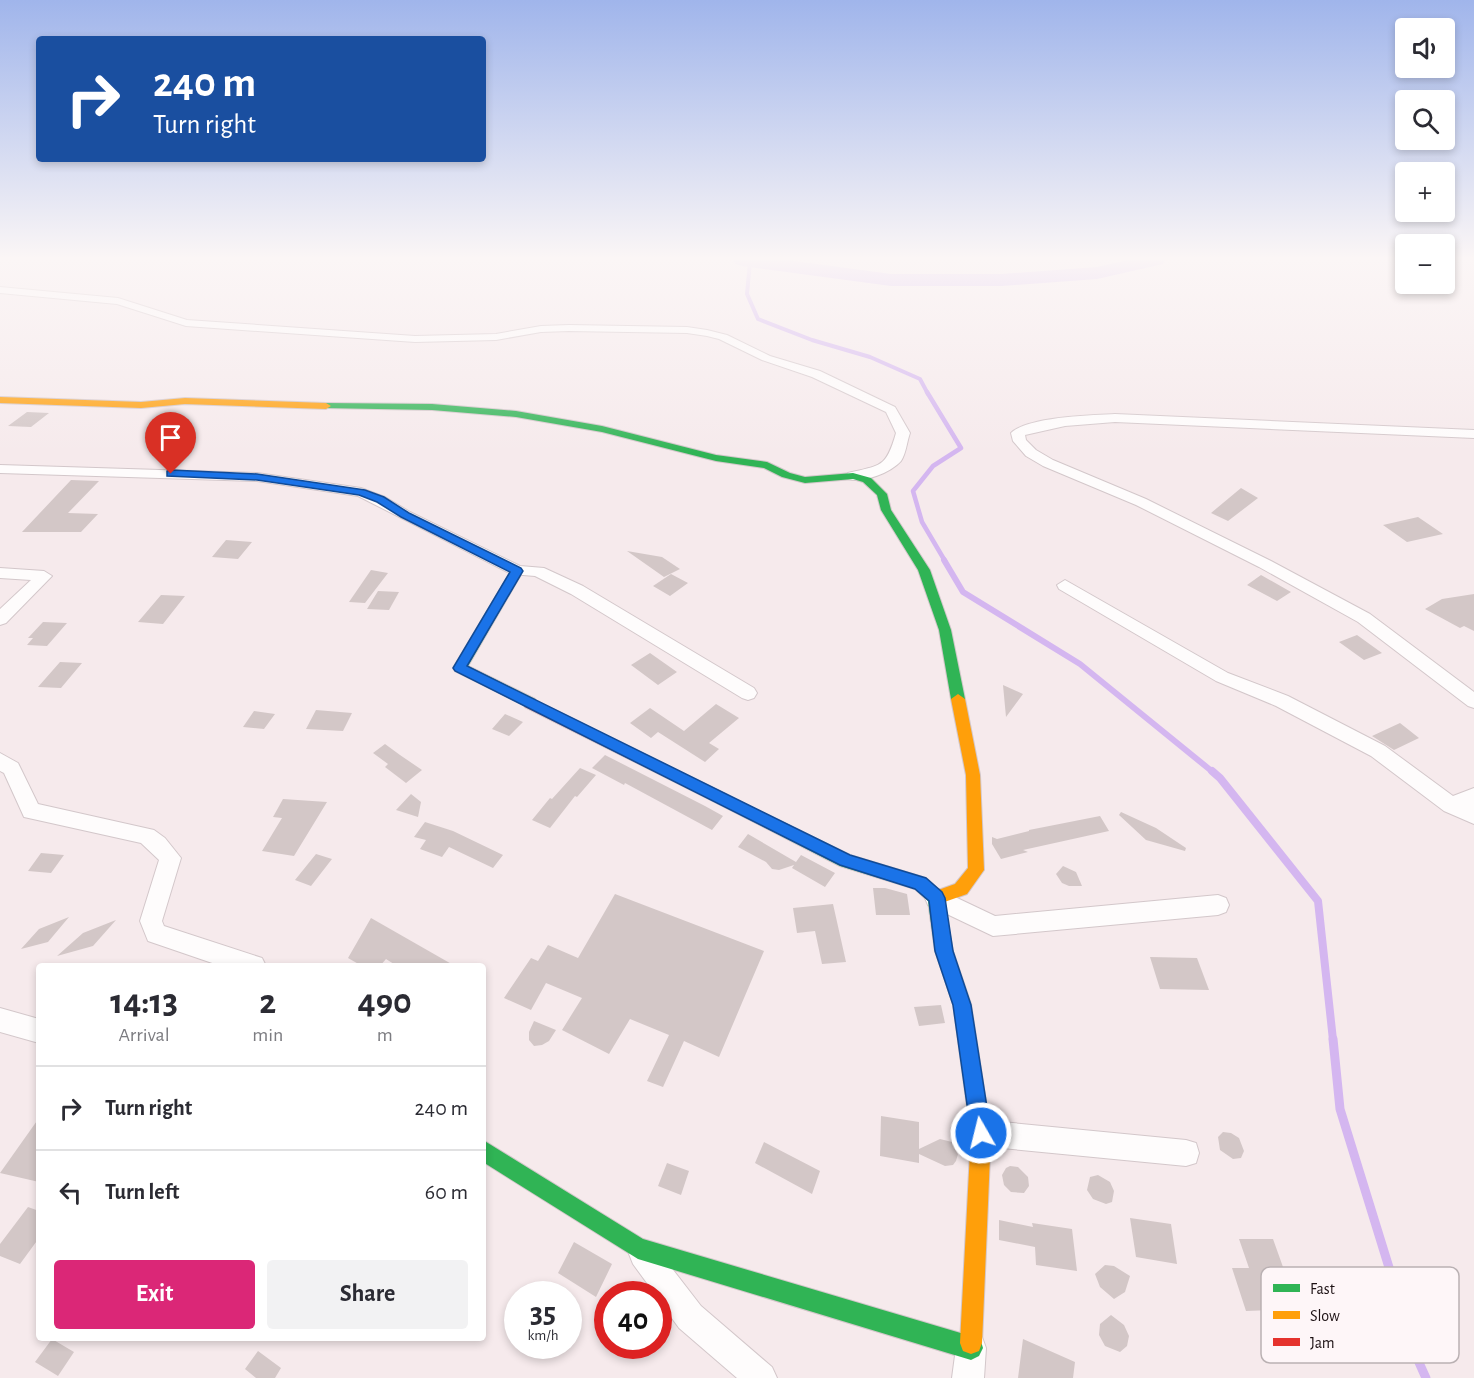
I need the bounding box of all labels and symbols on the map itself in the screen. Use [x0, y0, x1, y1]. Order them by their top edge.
pin [145, 412, 196, 474]
position arrow [949, 1101, 1013, 1165]
legend [1261, 1267, 1459, 1363]
speed limit sign: 40 [594, 1281, 672, 1359]
text: Fast [1310, 1281, 1335, 1297]
text: Slow [1310, 1308, 1340, 1324]
text: Jam [1310, 1335, 1335, 1351]

